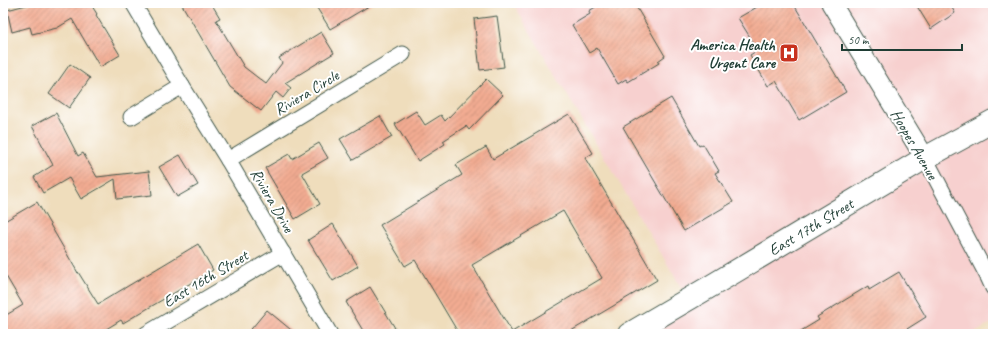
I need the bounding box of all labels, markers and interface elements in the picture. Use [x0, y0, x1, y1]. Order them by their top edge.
scale bar [842, 26, 962, 52]
text: 50 m [848, 32, 870, 48]
place label: America Health Urgent Care [690, 35, 777, 73]
hospital icon: America Health Urgent Care [778, 42, 800, 64]
street label: Riviera Circle [271, 65, 344, 120]
street label: Hoopes Avenue [886, 106, 943, 185]
street label: Riviera Drive [246, 165, 299, 238]
street label: East 17th Street [765, 193, 859, 260]
street label: East 16th Street [159, 245, 253, 312]

